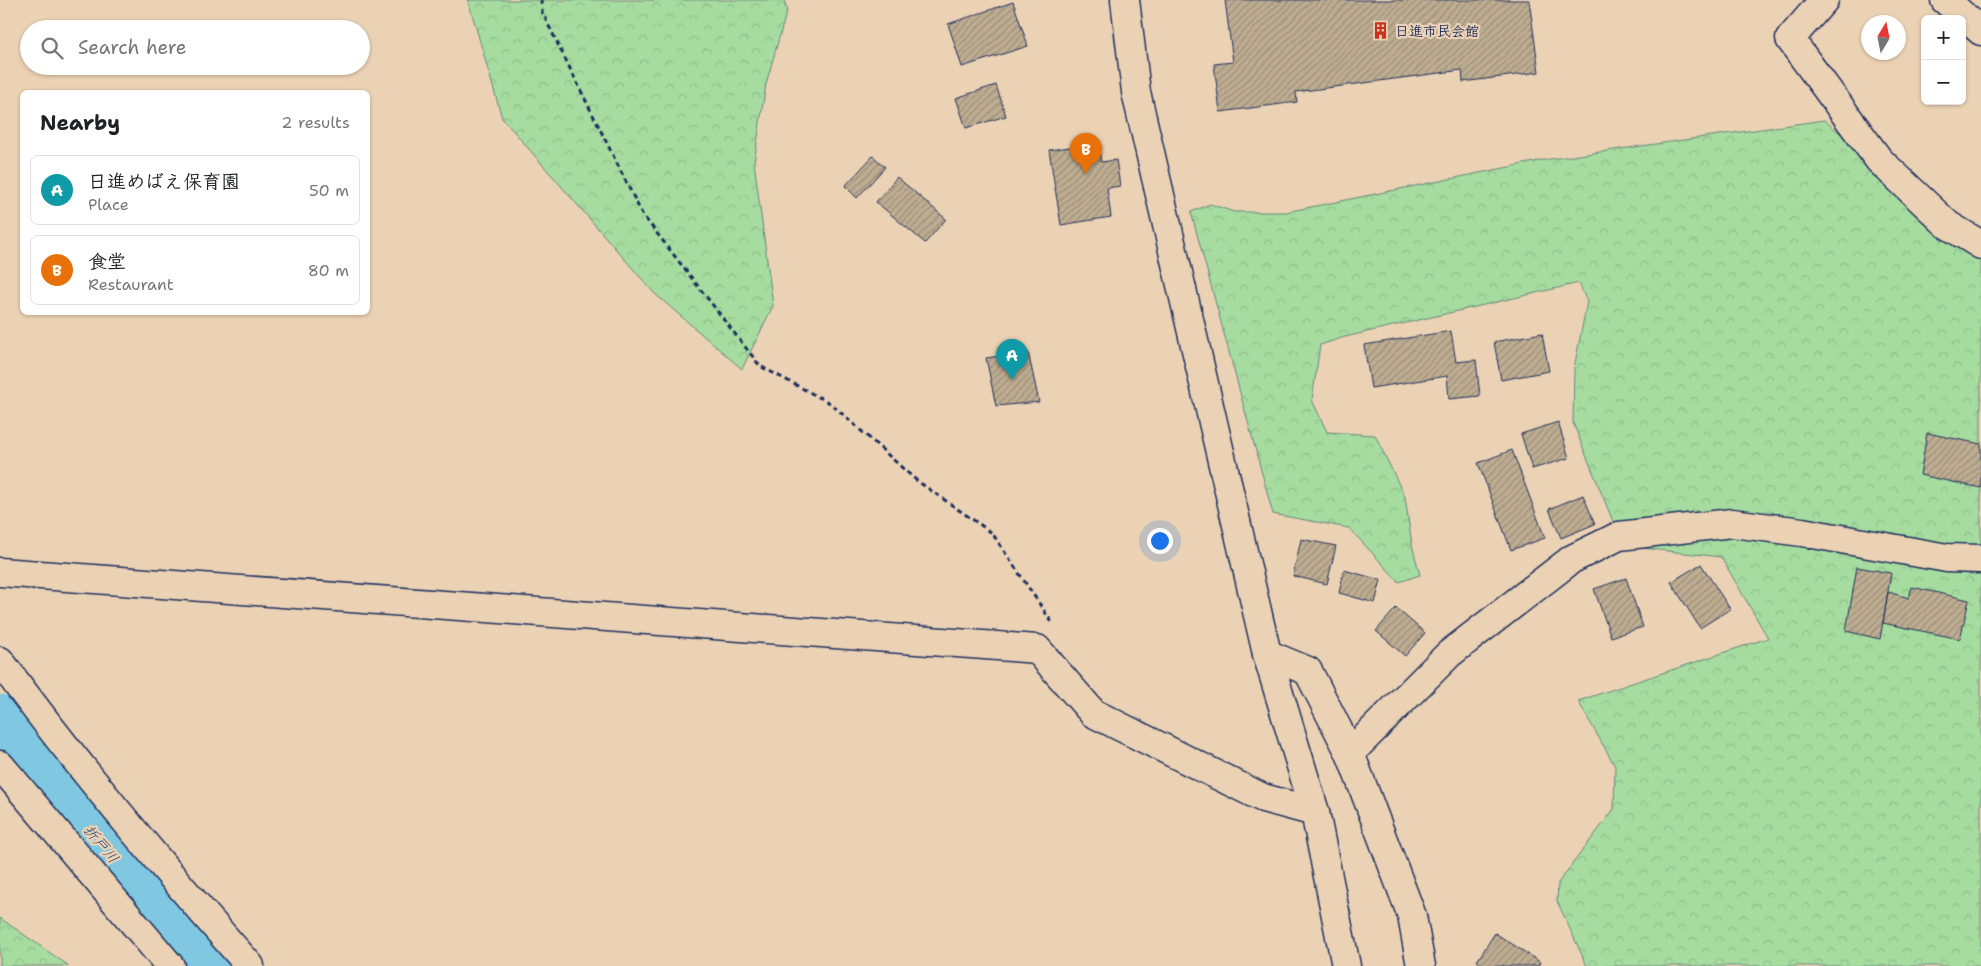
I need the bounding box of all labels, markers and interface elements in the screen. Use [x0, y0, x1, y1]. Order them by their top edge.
north arrow [1861, 15, 1906, 60]
map controls [1921, 15, 1966, 105]
button: + [1921, 15, 1966, 60]
search box [20, 20, 370, 75]
building icon: 日進市民会館 [1371, 21, 1391, 41]
place label: 日進市民会館 [1395, 22, 1479, 40]
icon: search [38, 34, 66, 62]
text: Search here [78, 35, 187, 60]
button: − [1921, 60, 1966, 105]
text: Nearby [40, 109, 120, 137]
text: 2 results [281, 112, 350, 133]
pin: B [1070, 133, 1102, 174]
text: 日進めばえ保育園 [88, 169, 240, 194]
text: A [51, 180, 63, 201]
text: 50 m [309, 180, 349, 201]
text: Place [88, 194, 129, 215]
text: 食堂 [88, 249, 126, 274]
text: B [52, 260, 62, 281]
text: 80 m [308, 260, 349, 281]
text: Restaurant [88, 274, 174, 295]
pin: A [996, 339, 1028, 380]
your location [1147, 528, 1173, 554]
water label: 折戸川 [79, 820, 123, 868]

